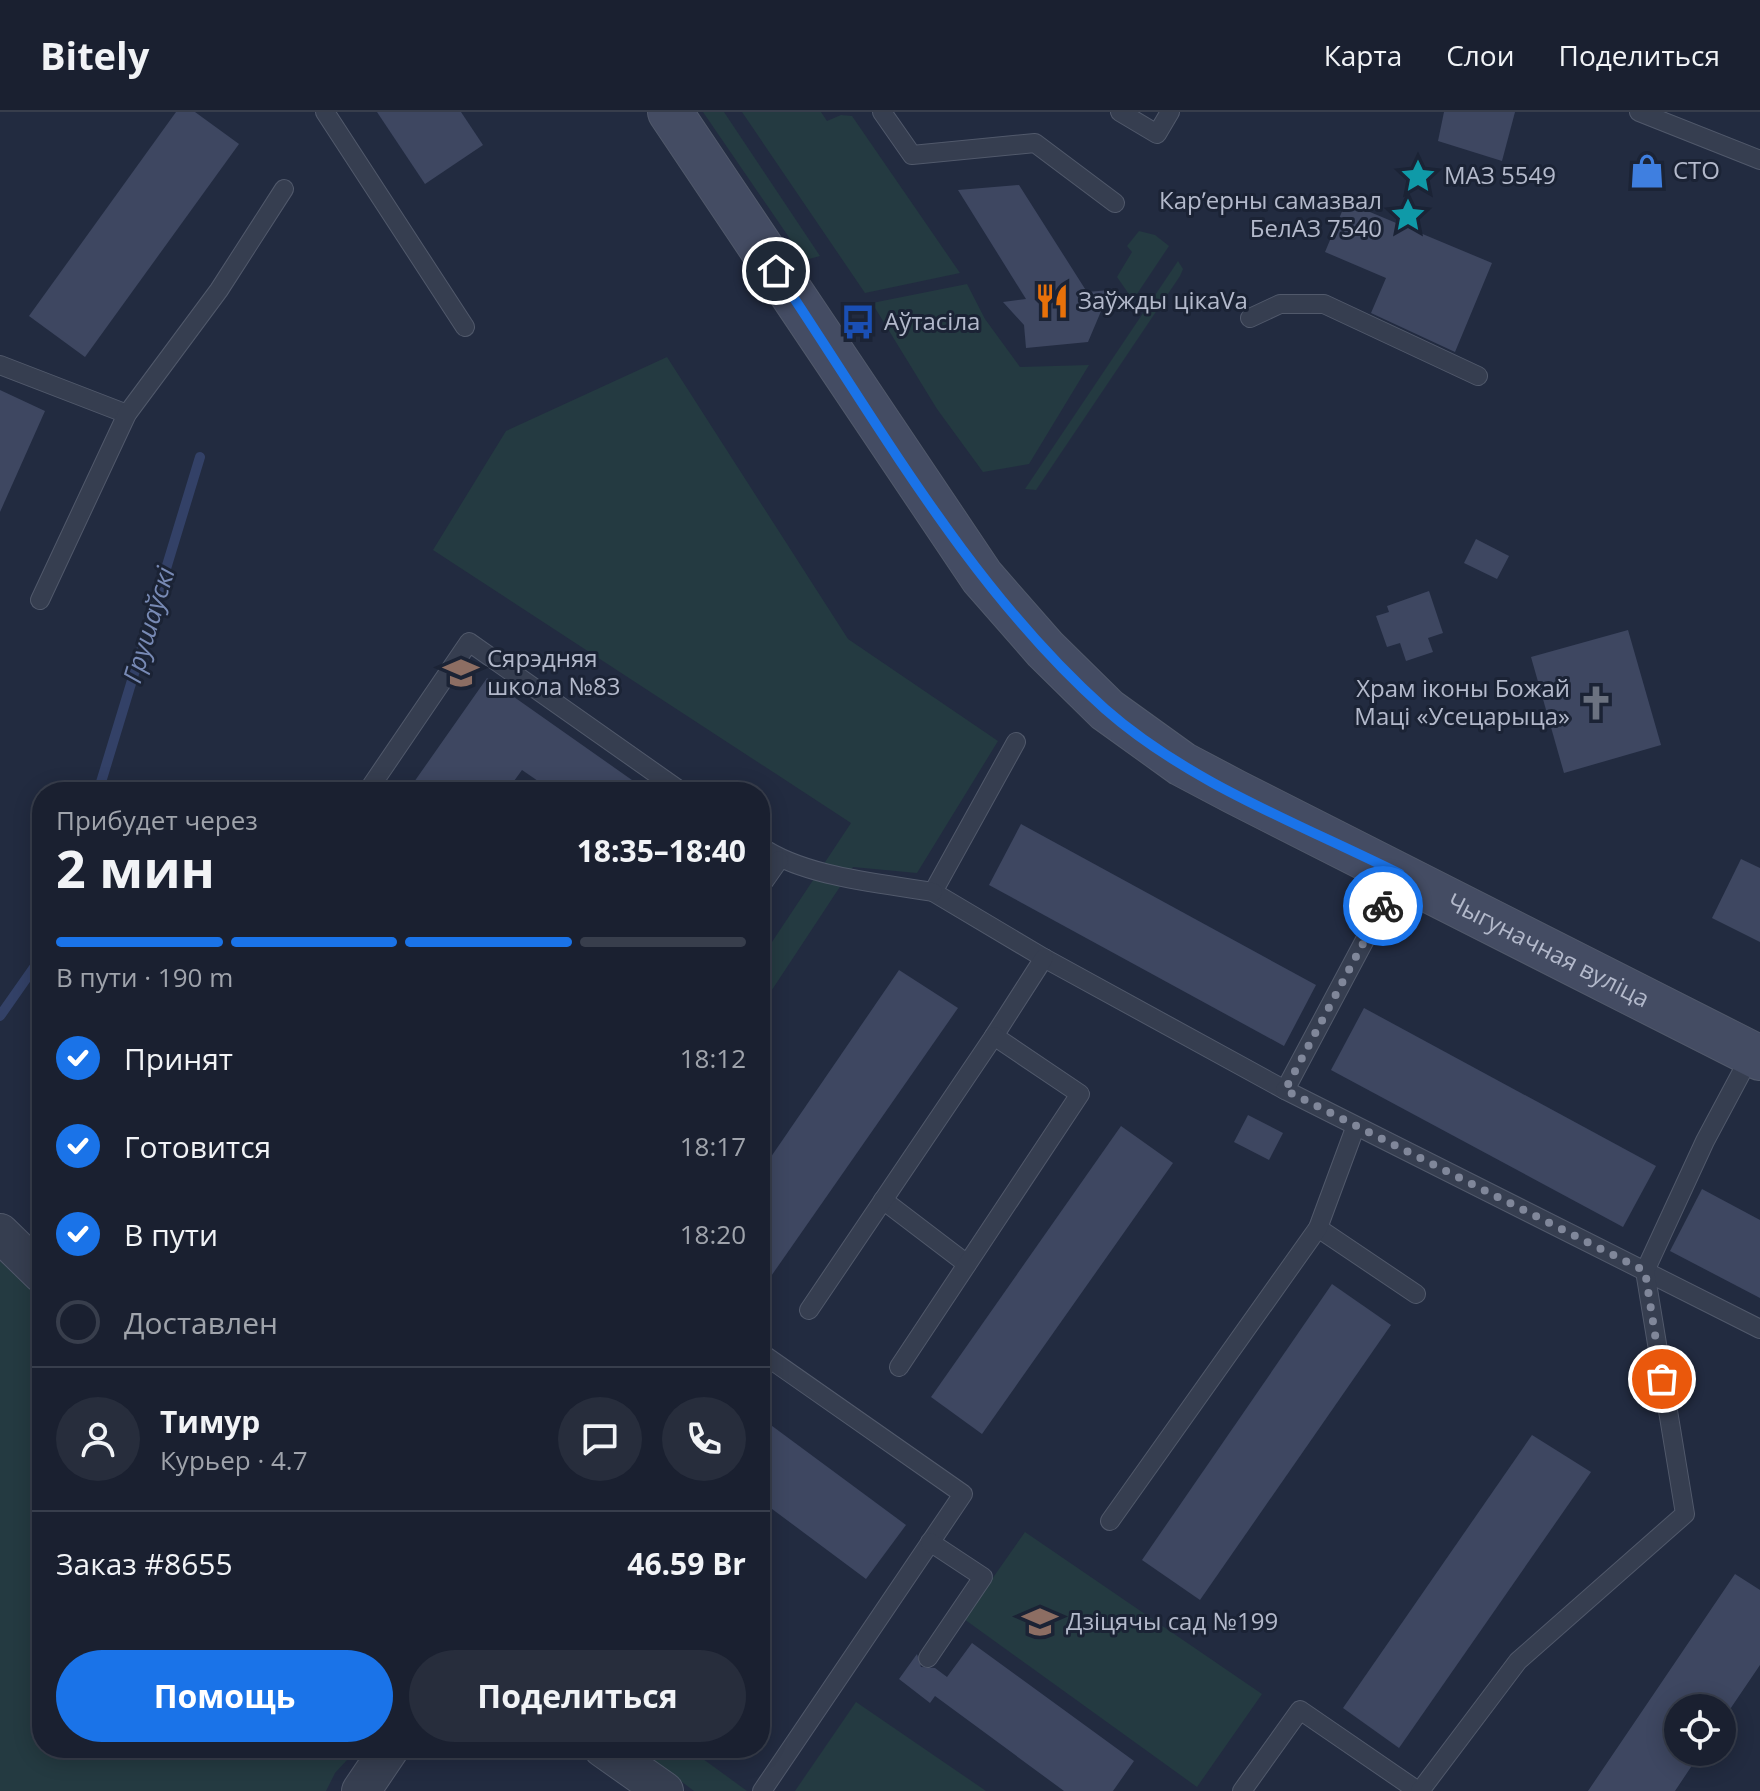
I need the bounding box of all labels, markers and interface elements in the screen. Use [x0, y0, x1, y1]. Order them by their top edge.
text: Bitely [40, 29, 149, 81]
text: Карта [1324, 36, 1402, 74]
text: Слои [1446, 36, 1515, 74]
text: Поделиться [1559, 36, 1720, 74]
shop icon: СТО [1628, 152, 1666, 190]
place label: СТО [1673, 153, 1720, 186]
place icon: МАЗ 5549 [1399, 157, 1437, 195]
place label: МАЗ 5549 [1444, 158, 1556, 191]
place label: Карʼерны самазвал БелАЗ 7540 [1159, 183, 1382, 244]
place icon: Карʼерны самазвал БелАЗ 7540 [1389, 196, 1427, 234]
pin [742, 237, 810, 305]
icon: home [754, 249, 798, 293]
restaurant icon: Заўжды цікаVа [1033, 282, 1071, 320]
place label: Заўжды цікаVа [1078, 283, 1248, 316]
bus stop icon: Аўтасіла [839, 303, 877, 341]
place label: Аўтасіла [884, 304, 980, 337]
water label: Грушаўскі [113, 562, 183, 687]
place label: Сярэдняя школа №83 [487, 641, 620, 702]
school or university icon: Сярэдняя школа №83 [442, 654, 480, 692]
place label: Храм іконы Божай Маці «Усецарыца» [1354, 671, 1570, 732]
church icon: Храм іконы Божай Маці «Усецарыца» [1577, 684, 1615, 722]
text: Прибудет через [56, 802, 258, 838]
text: 18:35–18:40 [577, 830, 746, 871]
text: 2 мин [56, 832, 215, 903]
courier [1343, 866, 1423, 946]
icon: bike [1361, 884, 1405, 928]
street label: Чыгуначная вуліца [1442, 884, 1656, 1014]
text: В пути · 190 m [56, 959, 233, 995]
icon: check [56, 1036, 100, 1080]
text: Принят [124, 1038, 233, 1079]
text: 18:12 [680, 1040, 746, 1076]
icon: check [56, 1124, 100, 1168]
text: Готовится [124, 1126, 271, 1167]
text: 18:17 [680, 1128, 746, 1164]
icon: check [56, 1212, 100, 1256]
text: В пути [124, 1214, 218, 1255]
text: 18:20 [680, 1216, 746, 1252]
text: Доставлен [124, 1302, 278, 1343]
pin [1628, 1345, 1696, 1413]
icon: bag [1640, 1357, 1684, 1401]
button: person [56, 1397, 140, 1481]
button: chat [558, 1397, 642, 1481]
button: phone [662, 1397, 746, 1481]
text: Тимур [160, 1401, 260, 1442]
text: Курьер · 4.7 [160, 1442, 308, 1478]
text: Заказ #8655 [56, 1543, 233, 1584]
text: 46.59 Br [627, 1543, 746, 1584]
school or university icon: Дзіцячы сад №199 [1021, 1603, 1059, 1641]
place label: Дзіцячы сад №199 [1066, 1604, 1278, 1637]
button: Помощь [56, 1650, 393, 1742]
button: Поделиться [409, 1650, 746, 1742]
map controls [1664, 1694, 1736, 1766]
button: locate [1664, 1694, 1736, 1766]

